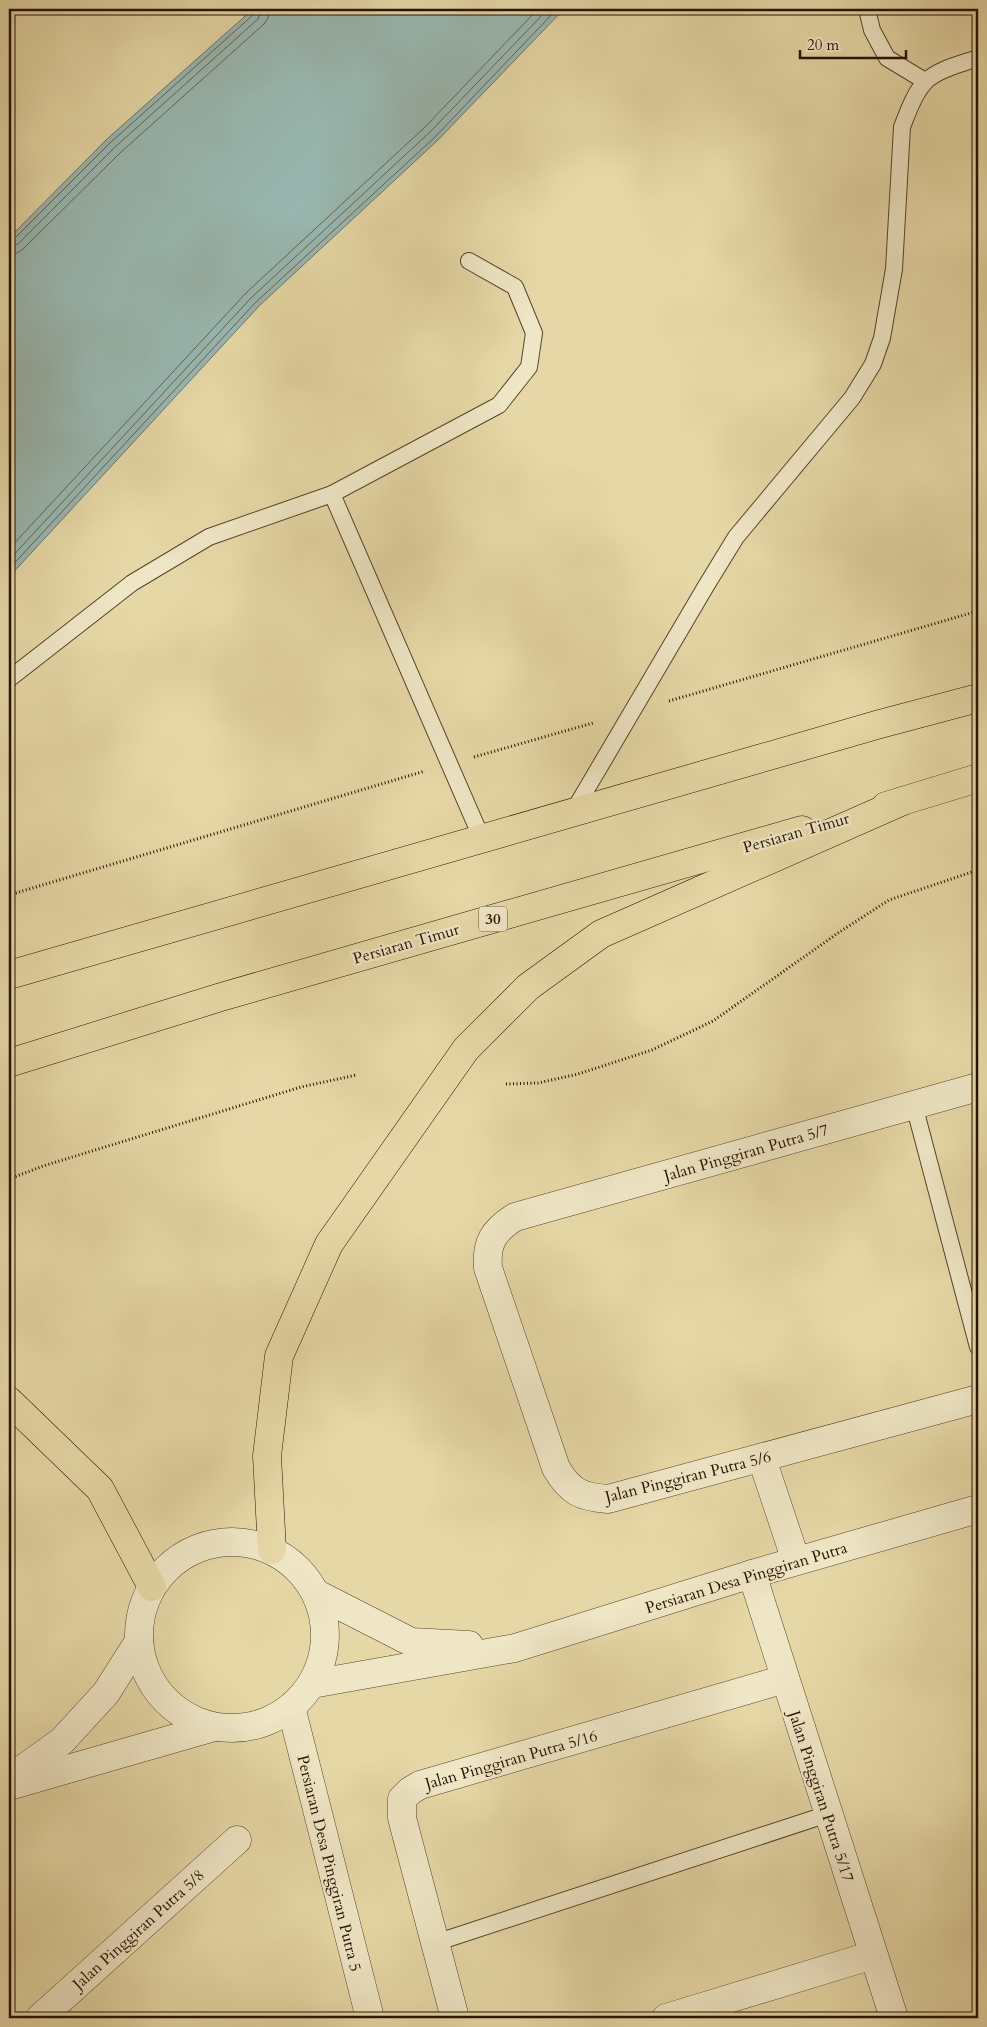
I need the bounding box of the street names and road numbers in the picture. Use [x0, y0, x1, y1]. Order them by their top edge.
street label: Persiaran Timur [740, 807, 852, 859]
road number: 30 [479, 906, 507, 932]
street label: Persiaran Timur [350, 918, 462, 970]
street label: Jalan Pinggiran Putra 5/7 [659, 1119, 831, 1188]
street label: Jalan Pinggiran Putra 5/6 [601, 1446, 774, 1509]
street label: Persiaran Desa Pinggiran Putra [643, 1537, 850, 1619]
street label: Jalan Pinggiran Putra 5/17 [782, 1706, 859, 1885]
street label: Jalan Pinggiran Putra 5/16 [421, 1725, 600, 1796]
street label: Persiaran Desa Pinggiran Putra 5 [291, 1753, 367, 1974]
street label: Jalan Pinggiran Putra 5/8 [67, 1865, 209, 1996]

